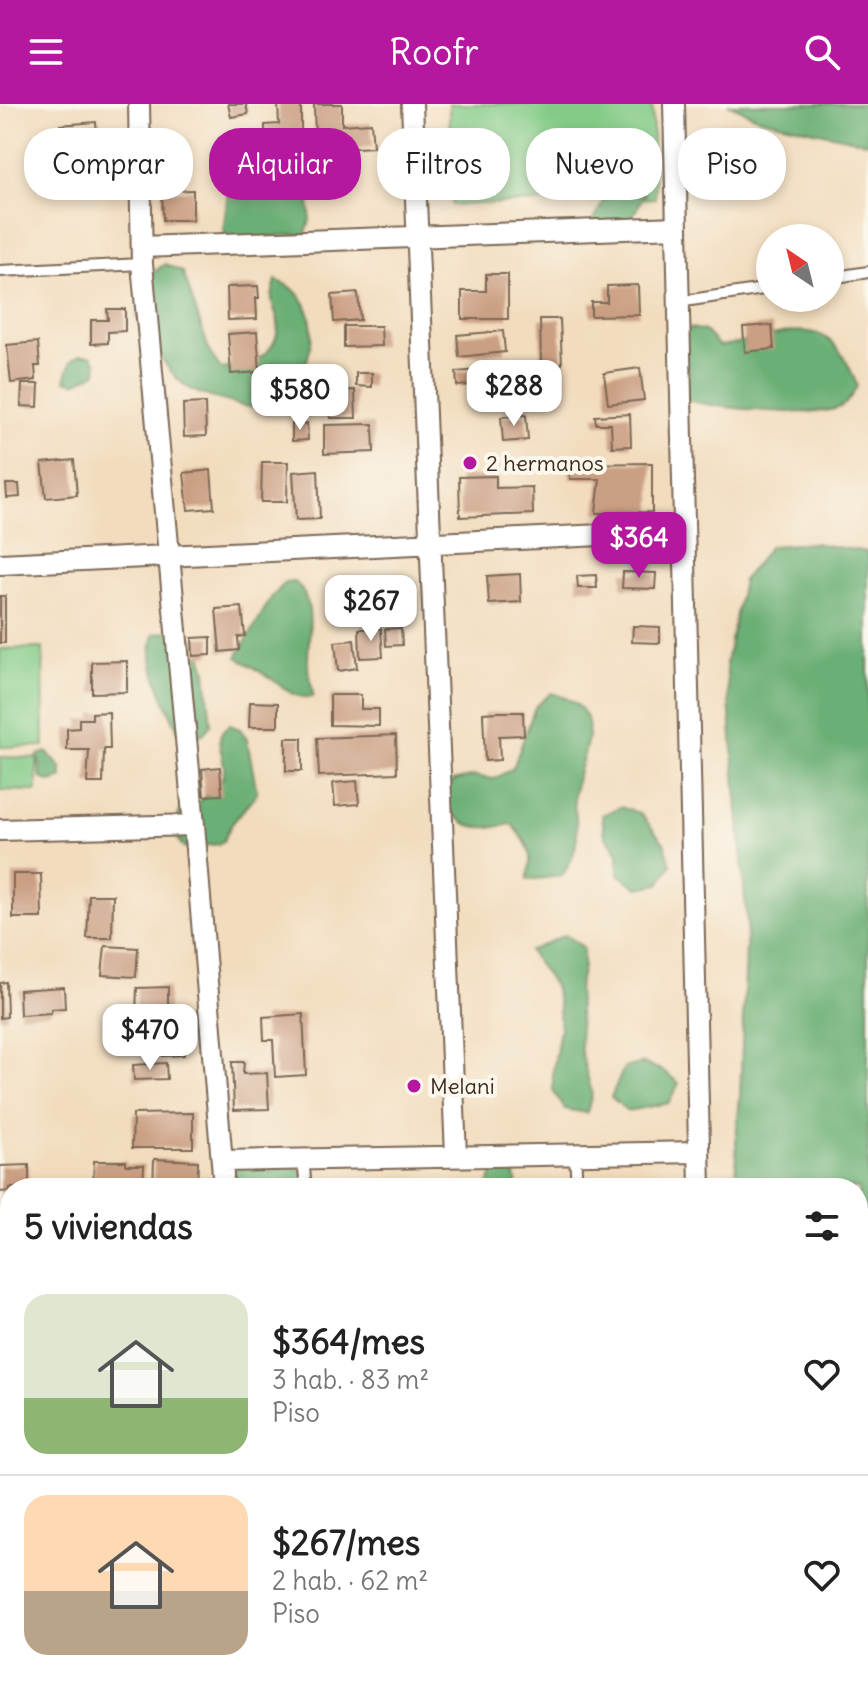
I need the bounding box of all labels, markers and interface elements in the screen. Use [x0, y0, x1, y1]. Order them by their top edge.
icon: menu [24, 30, 68, 74]
text: Roofr [389, 30, 479, 75]
icon: search [800, 30, 844, 74]
chip: Comprar [24, 128, 193, 200]
chip: Alquilar [209, 128, 361, 200]
chip: Filtros [377, 128, 510, 200]
chip: Nuevo [526, 128, 662, 200]
chip: Piso [678, 128, 786, 200]
north arrow [756, 224, 844, 312]
map controls [756, 224, 844, 312]
pin: $288 [467, 360, 561, 428]
pin: $580 [253, 364, 347, 432]
text: $288 [485, 369, 543, 402]
text: $580 [269, 373, 331, 406]
place label: 2 hermanos [486, 449, 604, 477]
marker: 2 hermanos [461, 454, 479, 472]
pin: $364 [592, 512, 686, 580]
text: $364 [609, 521, 669, 554]
pin: $267 [324, 575, 418, 643]
text: $267 [343, 584, 399, 617]
pin: $470 [103, 1004, 197, 1072]
text: $470 [120, 1013, 180, 1046]
place label: Melani [430, 1072, 495, 1100]
marker: Melani [405, 1077, 423, 1095]
icon: filters [800, 1204, 844, 1248]
text: 5 viviendas [24, 1205, 193, 1248]
text: $364/mes [272, 1320, 425, 1363]
icon: home [88, 1326, 184, 1422]
icon: heart [800, 1352, 844, 1396]
text: 3 hab. · 83 m² [272, 1363, 429, 1396]
text: Piso [272, 1396, 320, 1429]
text: $267/mes [272, 1521, 420, 1564]
icon: home [88, 1527, 184, 1623]
icon: heart [800, 1553, 844, 1597]
text: 2 hab. · 62 m² [272, 1564, 428, 1597]
text: Piso [272, 1597, 320, 1630]

